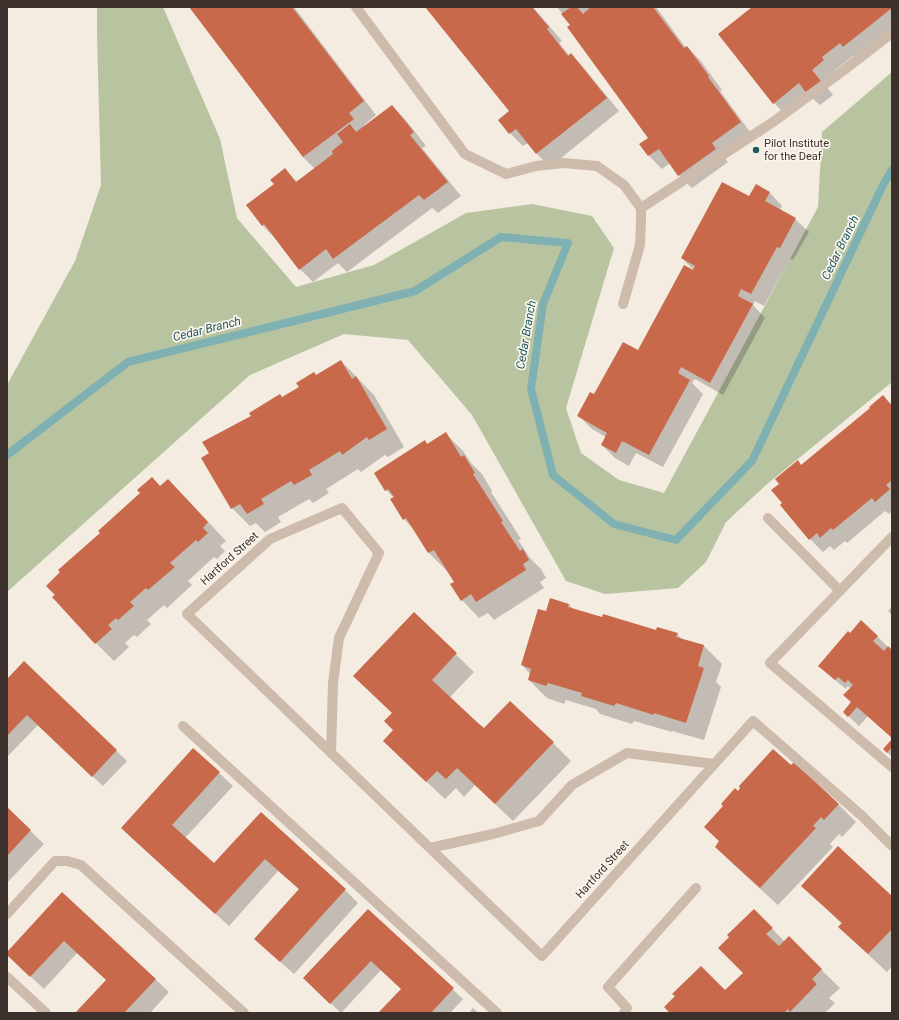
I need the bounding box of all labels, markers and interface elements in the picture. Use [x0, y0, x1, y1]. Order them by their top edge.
place label: Pilot Institute for the Deaf [764, 137, 829, 163]
marker: Pilot Institute for the Deaf [751, 145, 761, 155]
water label: Cedar Branch [819, 213, 863, 283]
water label: Cedar Branch [514, 299, 540, 371]
water label: Cedar Branch [171, 315, 243, 345]
street label: Hartford Street [198, 530, 262, 588]
street label: Hartford Street [574, 838, 632, 902]

